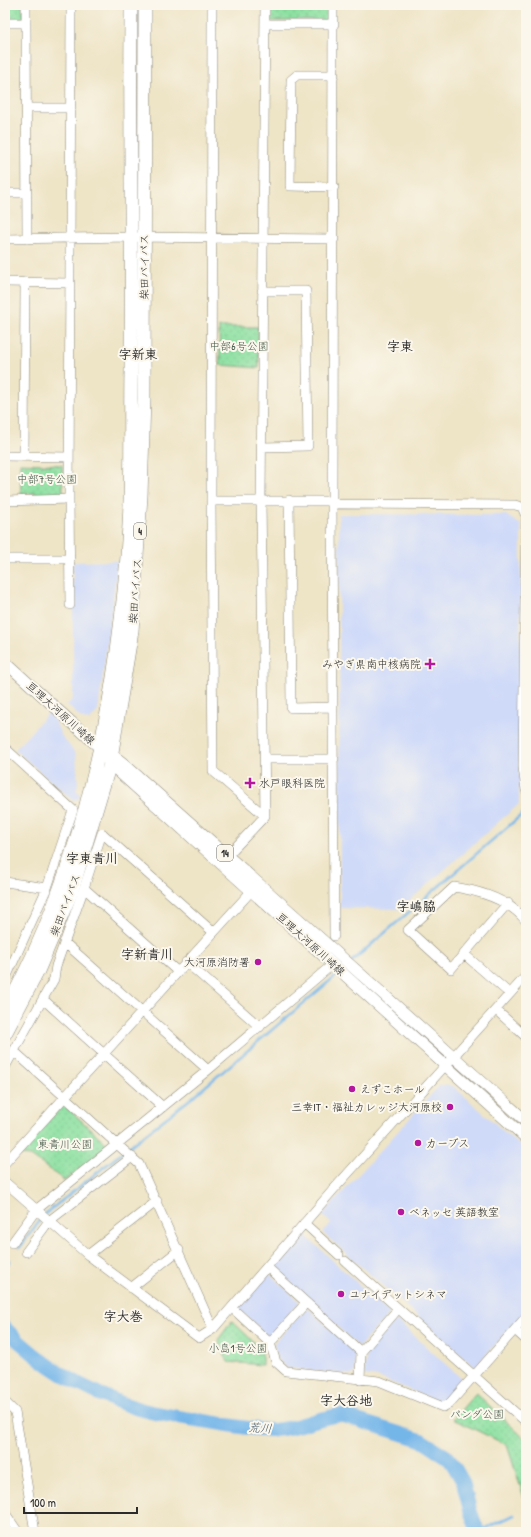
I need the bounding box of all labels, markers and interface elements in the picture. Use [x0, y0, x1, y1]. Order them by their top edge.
street label: 柴田バイパス [137, 234, 151, 300]
district label: 字東 [387, 337, 413, 355]
park label: 中部6号公園 [209, 339, 269, 353]
district label: 字新東 [118, 345, 158, 363]
park label: 中部7号公園 [17, 472, 77, 486]
road number: 4 [134, 523, 146, 539]
street label: 柴田バイパス [126, 558, 144, 624]
place label: みやぎ県南中核病院 [322, 657, 421, 671]
marker: みやぎ県南中核病院 [424, 658, 436, 670]
street label: 亘理大河原川崎線 [24, 678, 98, 748]
place label: 水戸眼科医院 [259, 776, 325, 790]
marker: 水戸眼科医院 [244, 777, 256, 789]
road number: 14 [217, 845, 233, 861]
district label: 字東青川 [66, 849, 118, 867]
street label: 柴田バイパス [47, 872, 83, 938]
district label: 字嶋脇 [396, 897, 436, 915]
street label: 亘理大河原川崎線 [274, 909, 348, 979]
district label: 字新青川 [121, 945, 173, 963]
place label: 大河原消防署 [184, 955, 250, 969]
marker: 大河原消防署 [253, 957, 263, 967]
place label: えずこホール [360, 1082, 425, 1096]
marker: えずこホール [347, 1084, 357, 1094]
place label: 三幸IT・福祉カレッジ大河原校 [291, 1100, 442, 1114]
marker: 三幸IT・福祉カレッジ大河原校 [445, 1102, 455, 1112]
place label: カーブス [426, 1136, 469, 1150]
park label: 東青川公園 [38, 1137, 93, 1151]
marker: カーブス [413, 1138, 423, 1148]
place label: ベネッセ 英語教室 [409, 1205, 499, 1219]
marker: ベネッセ 英語教室 [396, 1207, 406, 1217]
place label: ユナイデットシネマ [349, 1287, 447, 1301]
marker: ユナイデットシネマ [336, 1289, 346, 1299]
district label: 字大巻 [103, 1307, 143, 1325]
park label: 小島1号公園 [209, 1341, 268, 1355]
district label: 字大谷地 [320, 1391, 372, 1409]
park label: パンダ公園 [450, 1407, 504, 1421]
water label: 荒川 [247, 1418, 273, 1437]
scale bar [24, 1489, 137, 1515]
text: 100 m [30, 1494, 56, 1511]

